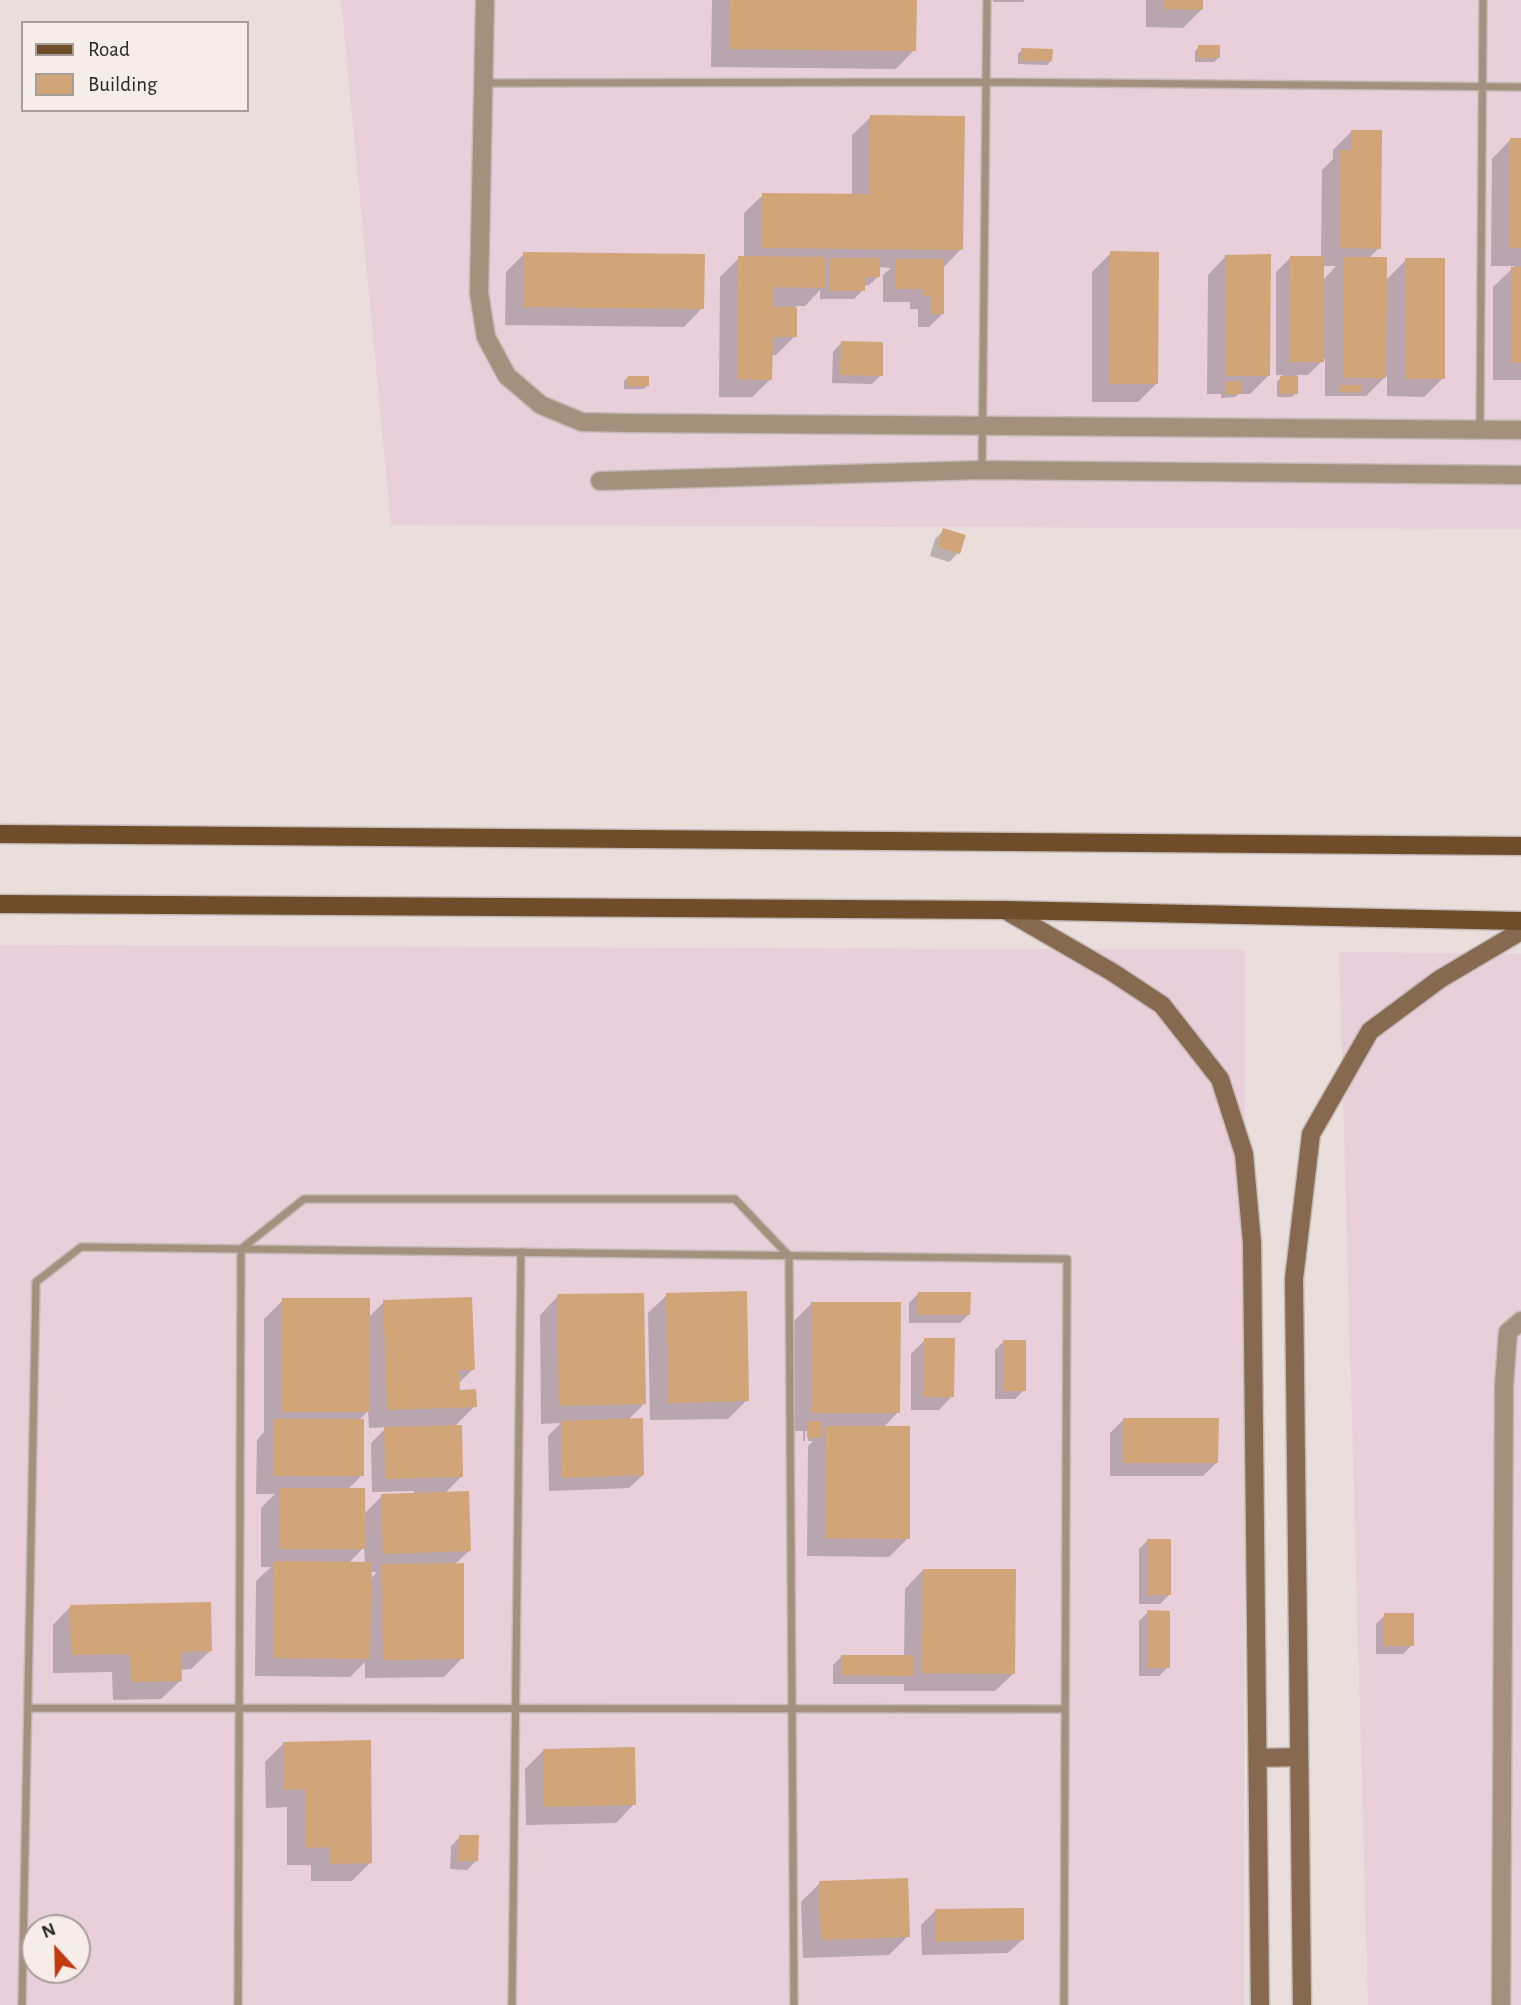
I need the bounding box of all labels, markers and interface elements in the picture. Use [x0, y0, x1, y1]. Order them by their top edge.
legend [21, 21, 248, 112]
text: Road [88, 39, 130, 60]
text: Building [88, 74, 157, 95]
north arrow [21, 1914, 91, 1984]
text: N [39, 1920, 58, 1942]

